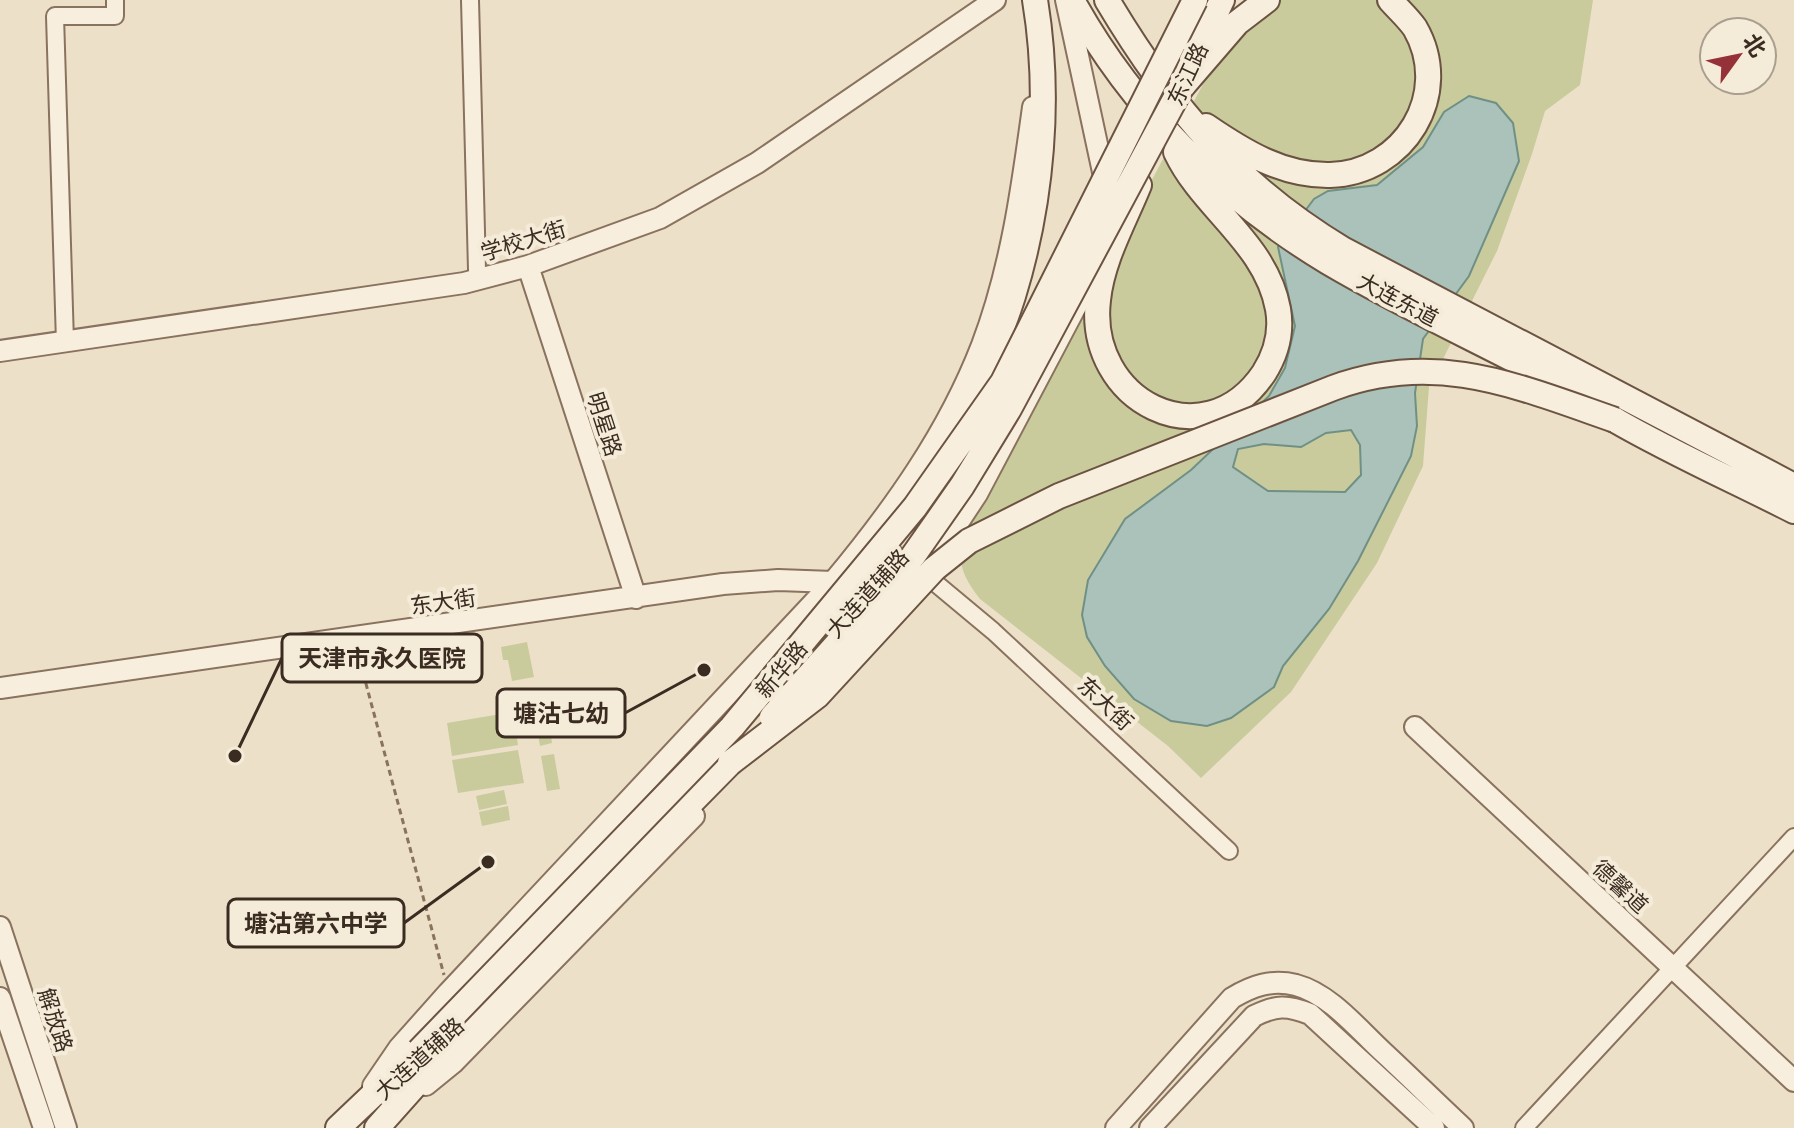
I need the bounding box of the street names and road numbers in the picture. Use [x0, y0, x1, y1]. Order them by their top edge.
street label: 东江路 [1160, 38, 1214, 110]
street label: 学校大街 [477, 213, 569, 267]
street label: 大连东道 [1352, 266, 1444, 332]
street label: 明星路 [581, 388, 629, 460]
street label: 大连道辅路 [819, 542, 915, 644]
street label: 东大街 [408, 582, 478, 620]
street label: 新华路 [749, 634, 813, 704]
street label: 东大街 [1072, 670, 1140, 736]
street label: 德馨道 [1587, 853, 1655, 919]
street label: 解放路 [32, 984, 80, 1056]
street label: 大连道辅路 [368, 1010, 470, 1106]

